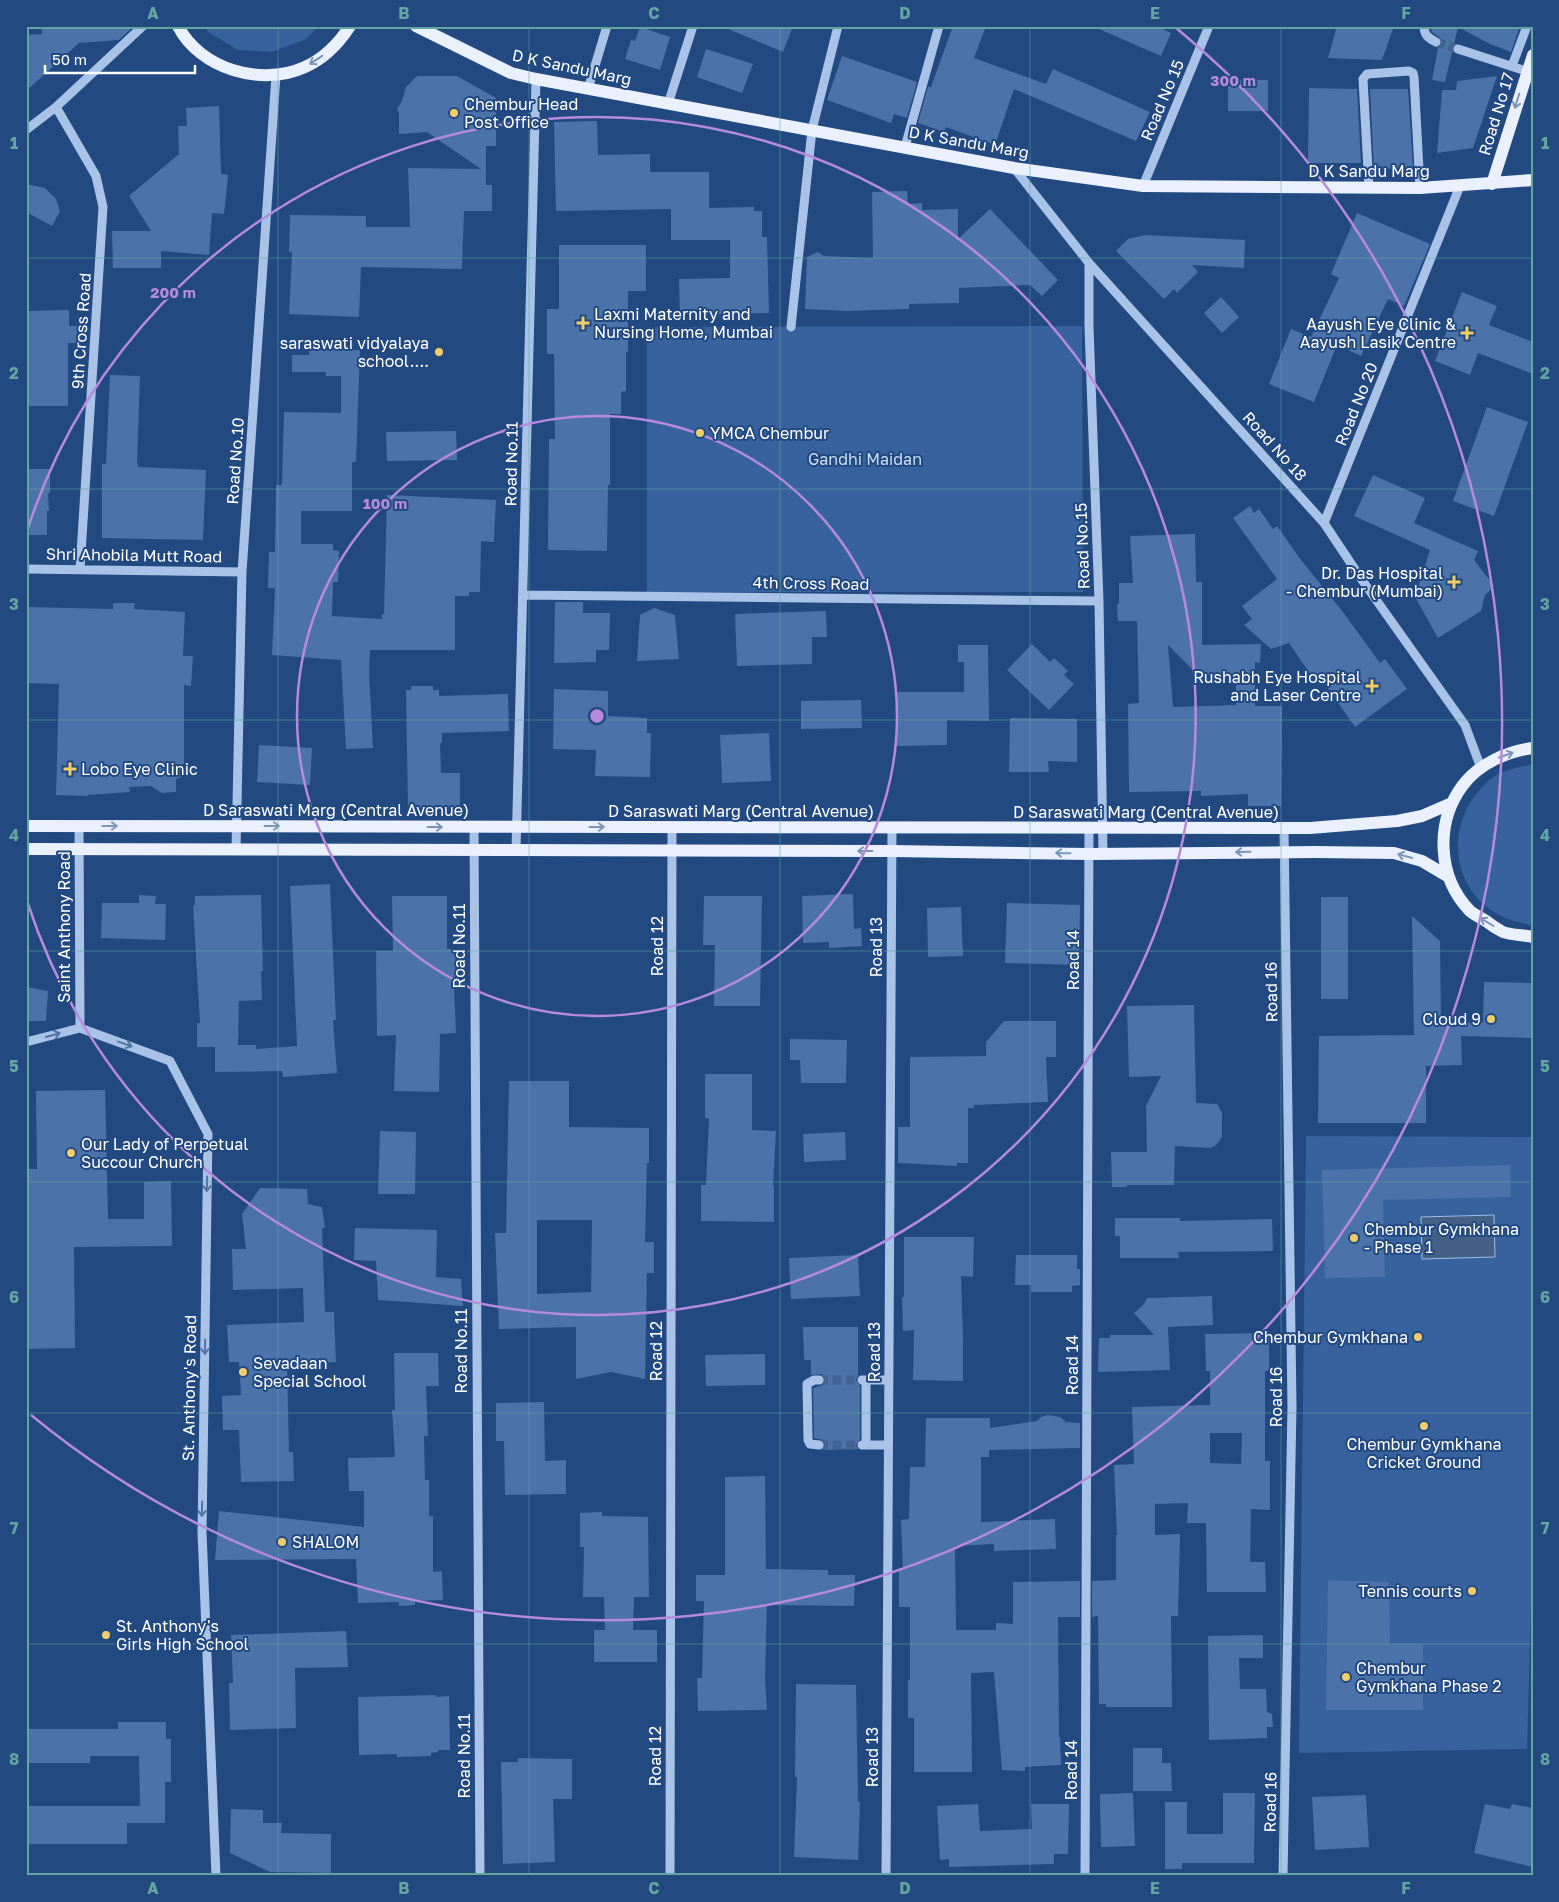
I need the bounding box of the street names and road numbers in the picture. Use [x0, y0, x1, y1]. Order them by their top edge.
street label: D K Sandu Marg [510, 45, 634, 89]
street label: Road No 15 [1136, 57, 1188, 143]
street label: Road No 17 [1474, 70, 1518, 158]
street label: D K Sandu Marg [907, 122, 1031, 162]
street label: D K Sandu Marg [1308, 161, 1430, 181]
street label: 9th Cross Road [67, 272, 95, 390]
street label: Road No 20 [1330, 359, 1382, 449]
street label: Road No 18 [1239, 407, 1311, 485]
street label: Road No.10 [222, 417, 248, 505]
street label: Road No.11 [500, 421, 522, 507]
street label: Road No.15 [1070, 502, 1094, 590]
street label: Shri Ahobila Mutt Road [46, 543, 222, 567]
street label: 4th Cross Road [752, 572, 870, 594]
street label: D Saraswati Marg (Central Avenue) [203, 800, 469, 820]
street label: D Saraswati Marg (Central Avenue) [608, 801, 874, 821]
street label: D Saraswati Marg (Central Avenue) [1013, 802, 1279, 822]
street label: Saint Anthony Road [54, 851, 74, 1003]
street label: Road No.11 [449, 903, 469, 988]
street label: Road 12 [647, 916, 667, 976]
street label: Road 13 [866, 917, 886, 977]
street label: Road 14 [1063, 930, 1083, 990]
street label: Road 16 [1260, 962, 1282, 1022]
street label: Road No.11 [451, 1308, 471, 1393]
street label: St. Anthony's Road [178, 1315, 200, 1461]
street label: Road 12 [646, 1321, 666, 1381]
street label: Road 13 [864, 1322, 884, 1382]
street label: Road 14 [1062, 1335, 1082, 1395]
street label: Road 16 [1266, 1367, 1286, 1427]
street label: Road No.11 [454, 1713, 474, 1798]
street label: Road 12 [645, 1726, 665, 1786]
street label: Road 13 [862, 1727, 882, 1787]
street label: Road 14 [1061, 1740, 1081, 1800]
street label: Road 16 [1259, 1772, 1281, 1832]

